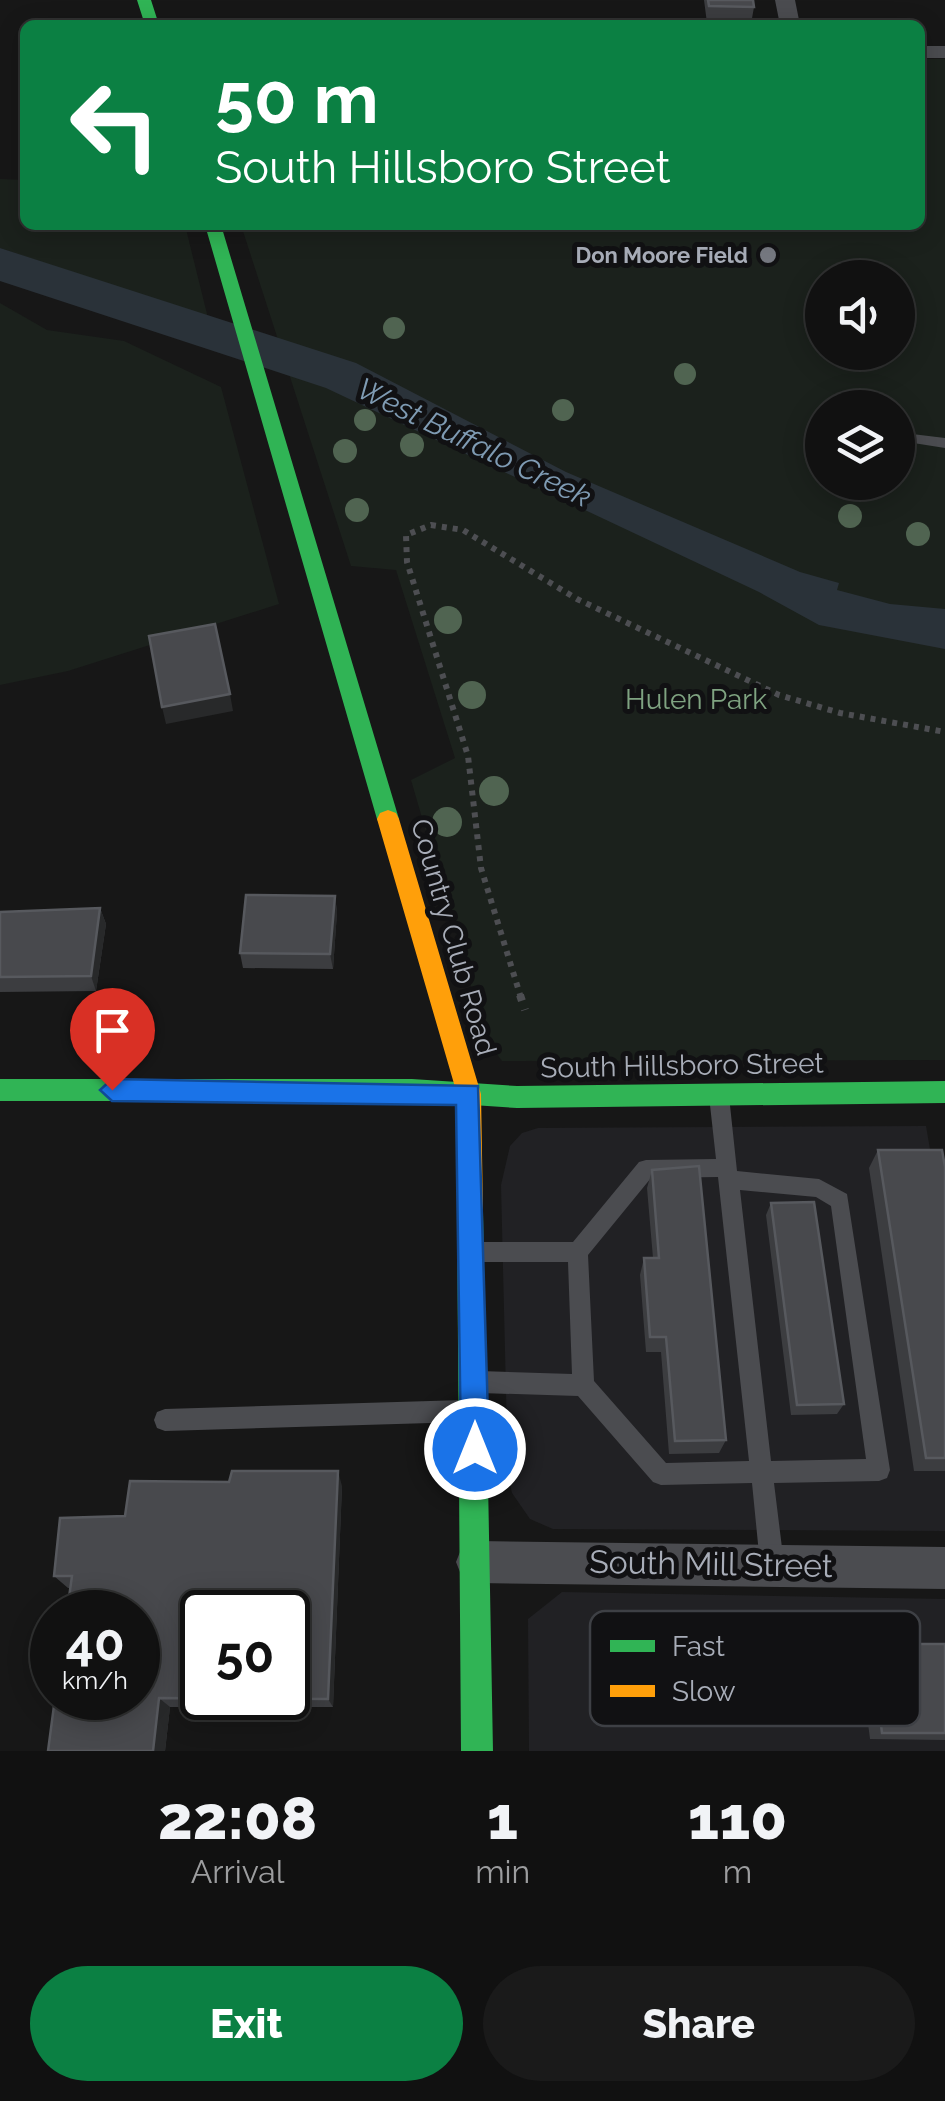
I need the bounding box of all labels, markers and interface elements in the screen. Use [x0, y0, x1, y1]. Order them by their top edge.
text: 50 m [215, 57, 379, 139]
icon: left [50, 60, 180, 190]
text: South Hillsboro Street [215, 141, 670, 194]
place label: Don Moore Field [575, 242, 748, 268]
marker: Don Moore Field [757, 244, 779, 266]
map controls [805, 260, 915, 500]
button: sound [805, 260, 915, 370]
water label: West Buffalo Creek [351, 371, 597, 514]
button: layers [805, 390, 915, 500]
park label: Hulen Park [625, 683, 767, 716]
street label: Country Club Road [404, 815, 503, 1059]
pin [70, 988, 155, 1091]
icon: arrive [85, 1003, 140, 1058]
street label: South Hillsboro Street [540, 1047, 825, 1084]
position arrow [423, 1397, 527, 1501]
street label: South Mill Street [589, 1543, 833, 1584]
speed limit sign: 50 [180, 1590, 310, 1720]
legend [590, 1611, 920, 1726]
text: 40 [65, 1613, 125, 1672]
text: Fast [672, 1630, 725, 1663]
text: km/h [62, 1665, 128, 1695]
text: Slow [672, 1675, 736, 1708]
text: 22:08 [158, 1783, 317, 1853]
text: 1 [487, 1783, 518, 1853]
text: 110 [688, 1783, 787, 1853]
text: Arrival [191, 1853, 284, 1890]
text: min [475, 1853, 530, 1890]
text: m [723, 1853, 752, 1890]
button: Exit [30, 1966, 463, 2081]
button: Share [483, 1966, 915, 2081]

